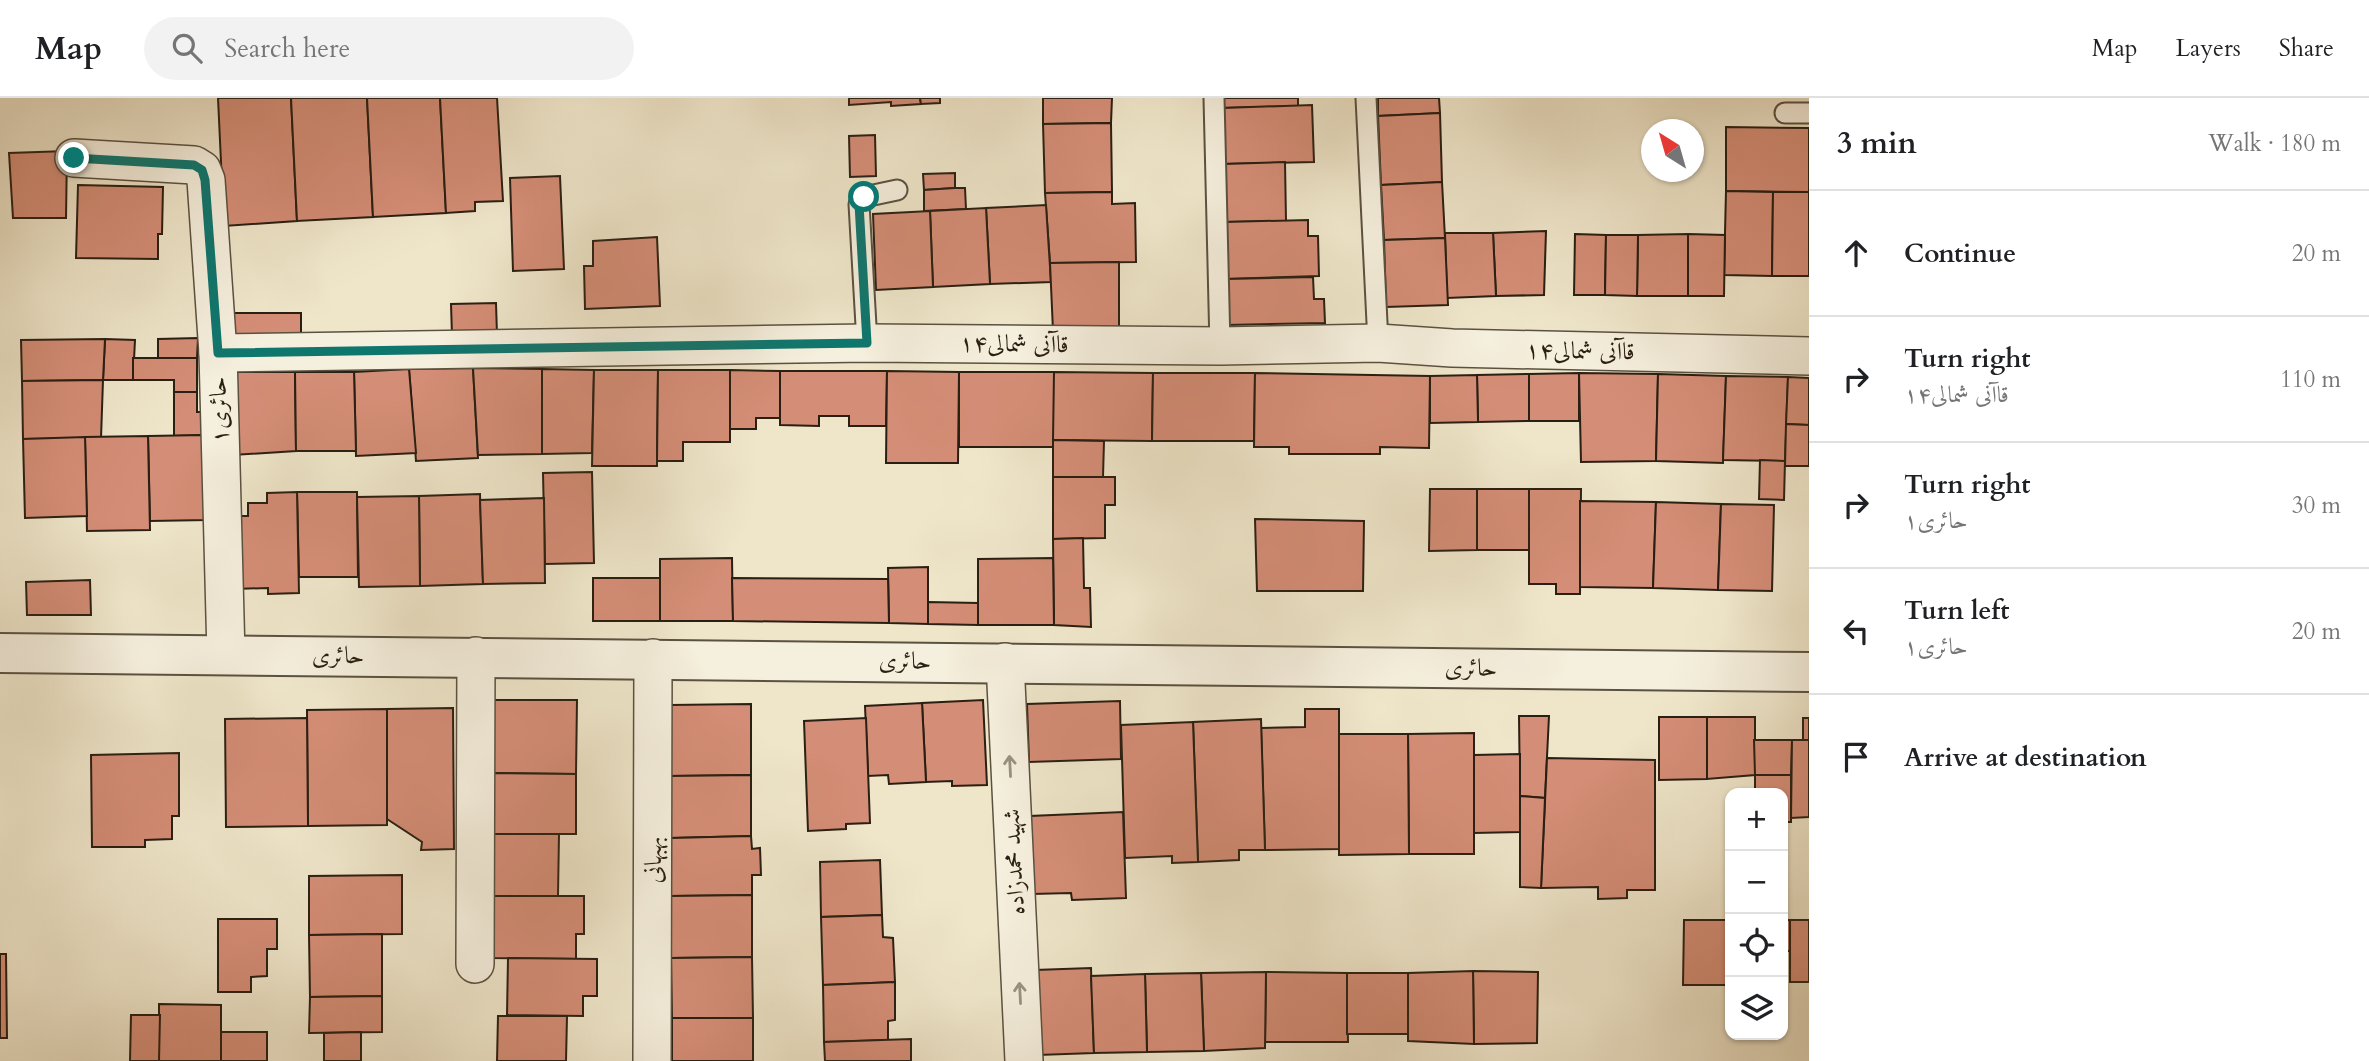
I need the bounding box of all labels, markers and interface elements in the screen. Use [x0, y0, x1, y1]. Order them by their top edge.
search box [144, 17, 634, 80]
text: Map [35, 26, 102, 71]
icon: search [168, 29, 206, 67]
text: Search here [224, 31, 350, 66]
text: Map [2092, 32, 2138, 65]
text: Layers [2176, 32, 2241, 65]
text: Share [2279, 32, 2334, 65]
north arrow [1641, 119, 1704, 182]
text: 3 min [1837, 123, 1917, 164]
text: Walk · 180 m [2208, 128, 2341, 159]
route end [58, 142, 89, 173]
route start [848, 181, 879, 212]
icon: ahead [1837, 234, 1875, 272]
text: Continue [1904, 236, 2016, 271]
text: 20 m [2292, 238, 2341, 269]
street label: قاآنی شمالی۱۴ [959, 327, 1069, 361]
street label: قاآنی شمالی۱۴ [1525, 334, 1635, 368]
text: Turn right [1904, 341, 2031, 376]
icon: right [1837, 360, 1875, 398]
text: 110 m [2280, 364, 2341, 395]
street label: حائری۱ [201, 376, 237, 444]
text: قاآنی شمالی۱۴ [1904, 379, 2009, 410]
text: Turn right [1904, 467, 2031, 502]
icon: right [1837, 486, 1875, 524]
text: 30 m [2292, 490, 2341, 521]
text: حائری۱ [1904, 505, 1968, 536]
text: Turn left [1904, 593, 2009, 628]
icon: left [1837, 612, 1875, 650]
text: 20 m [2292, 616, 2341, 647]
text: حائری۱ [1904, 631, 1968, 662]
street label: حائری [312, 639, 364, 672]
street label: حائری [878, 644, 932, 678]
street label: حائری [1444, 651, 1498, 685]
icon: arrive [1837, 738, 1875, 776]
text: Arrive at destination [1904, 740, 2147, 775]
one-way arrow [1003, 754, 1016, 777]
map controls [1725, 788, 1788, 1040]
button: + [1725, 788, 1788, 851]
street label: شهید محمدزاده [995, 808, 1033, 916]
street label: بهبهانی [637, 837, 670, 883]
button: − [1725, 851, 1788, 914]
button: locate [1725, 914, 1788, 977]
button: layers [1725, 977, 1788, 1040]
one-way arrow [1014, 982, 1027, 1005]

